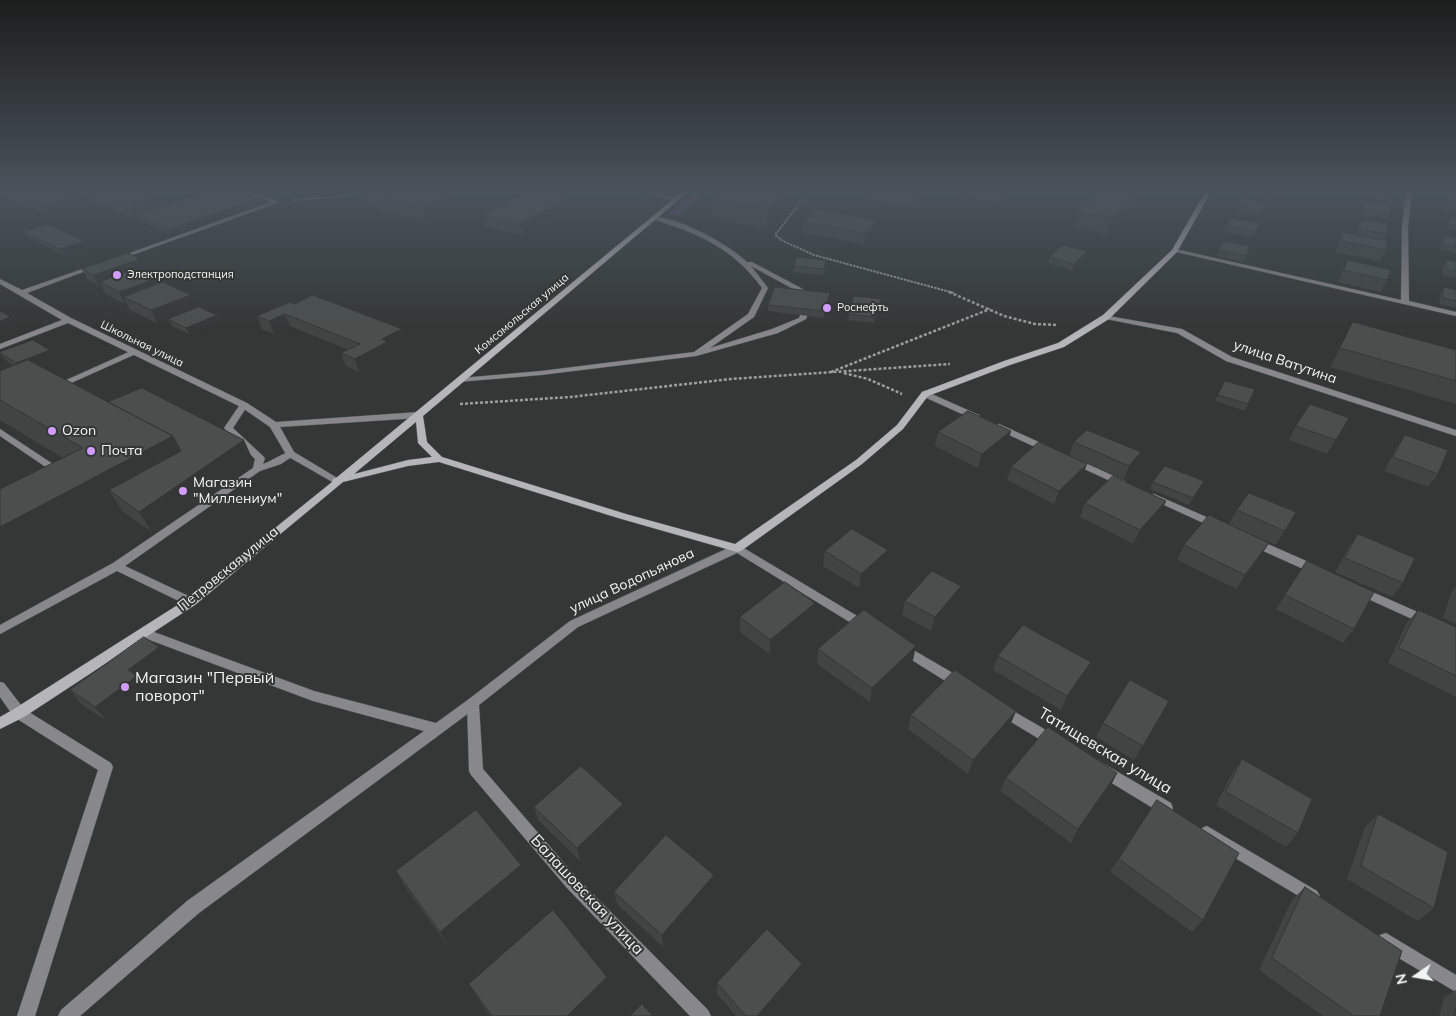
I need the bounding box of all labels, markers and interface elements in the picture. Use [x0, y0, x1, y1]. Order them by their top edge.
place label: Электроподстанция [127, 268, 234, 282]
marker: Электроподстанция [111, 269, 123, 281]
street label: Комсомольская улица [472, 271, 572, 357]
place label: Роснефть [837, 301, 889, 315]
marker: Роснефть [821, 302, 833, 314]
street label: Школьная улица [98, 318, 186, 370]
street label: улица Ватутина [1231, 336, 1339, 388]
place label: Ozon [62, 423, 96, 439]
marker: Ozon [46, 425, 58, 437]
place label: Почта [101, 443, 143, 459]
marker: Почта [85, 445, 97, 457]
place label: Магазин "Миллениум" [193, 475, 282, 508]
marker: Магазин "Миллениум" [177, 485, 189, 497]
street label: Петровская улица [174, 523, 282, 615]
street label: улица Водопьянова [567, 545, 697, 617]
place label: Магазин "Первый поворот" [135, 668, 274, 706]
marker: Магазин "Первый поворот" [119, 681, 131, 693]
street label: Татищевская улица [1035, 704, 1175, 798]
street label: Балашовская улица [526, 831, 648, 959]
north arrow [1391, 951, 1441, 1001]
text: N [1391, 972, 1411, 986]

